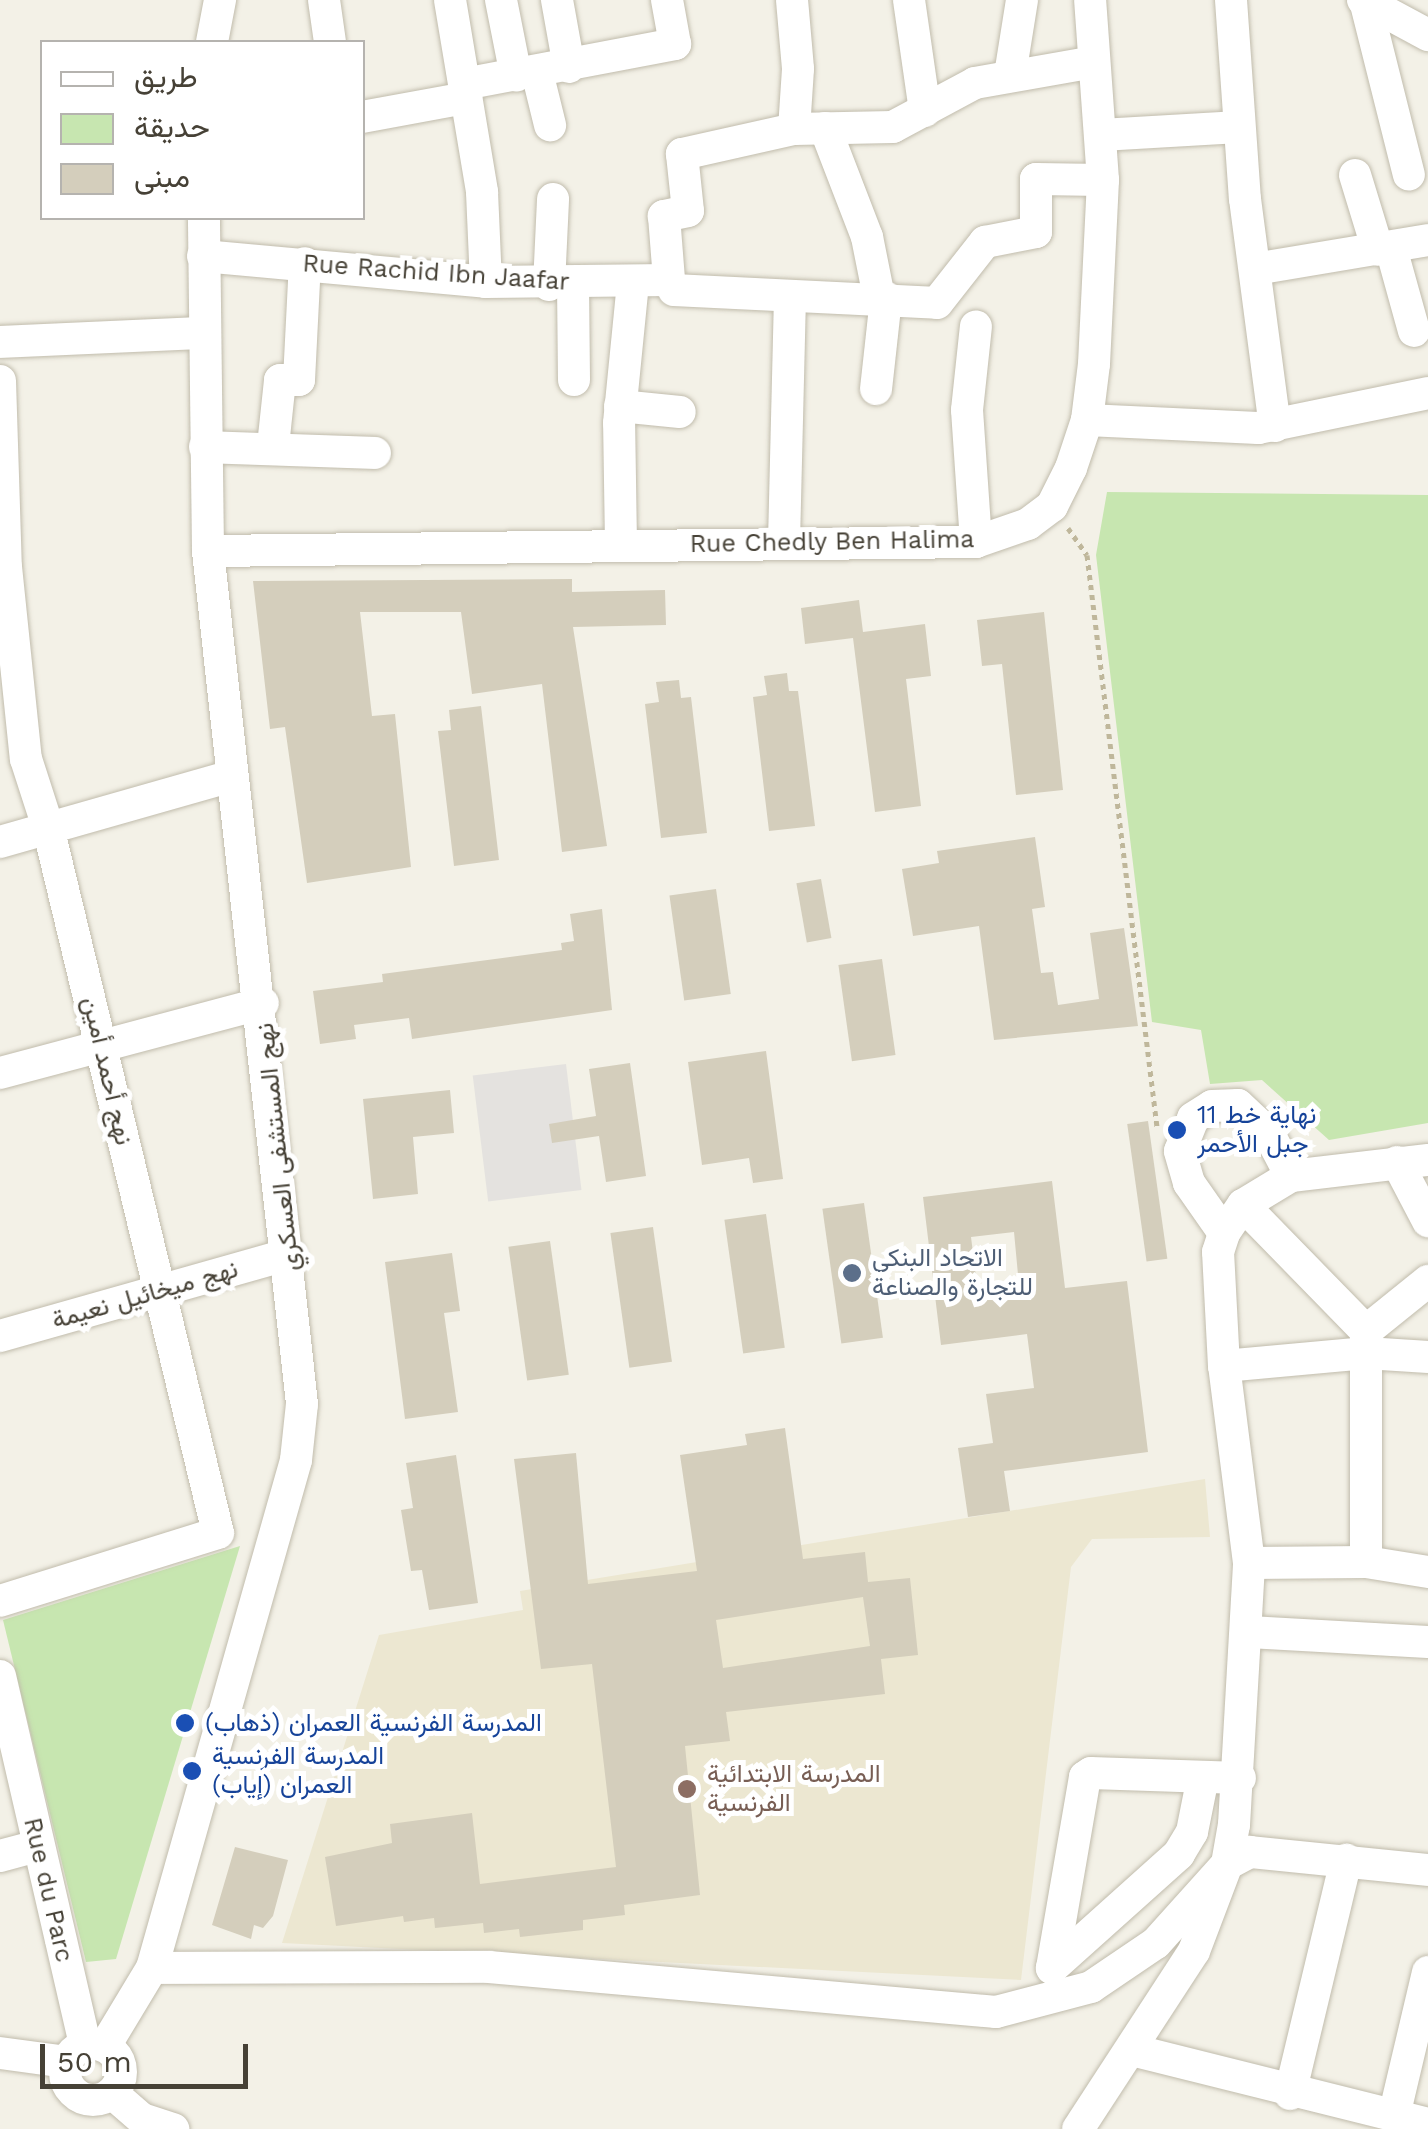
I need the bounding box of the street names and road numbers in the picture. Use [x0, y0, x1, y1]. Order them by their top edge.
street label: Rue Rachid Ibn Jaafar [301, 249, 571, 297]
street label: Rue Chedly Ben Halima [689, 525, 975, 559]
street label: نهج أحمد أمين [75, 994, 139, 1148]
street label: نهج المستشفى العسكري [250, 1021, 306, 1273]
street label: نهج ميخائيل نعيمة [49, 1254, 241, 1336]
street label: Rue du Parc [17, 1815, 79, 1965]

